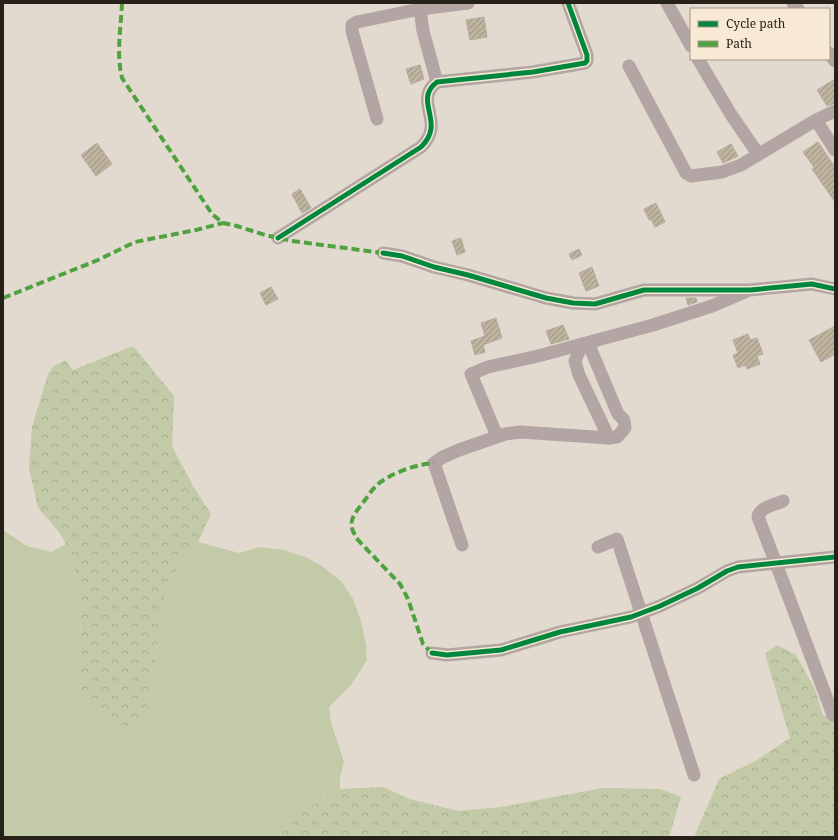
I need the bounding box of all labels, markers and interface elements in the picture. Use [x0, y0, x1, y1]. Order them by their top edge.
legend [690, 8, 830, 60]
text: Cycle path [726, 15, 786, 32]
text: Path [726, 35, 752, 52]

